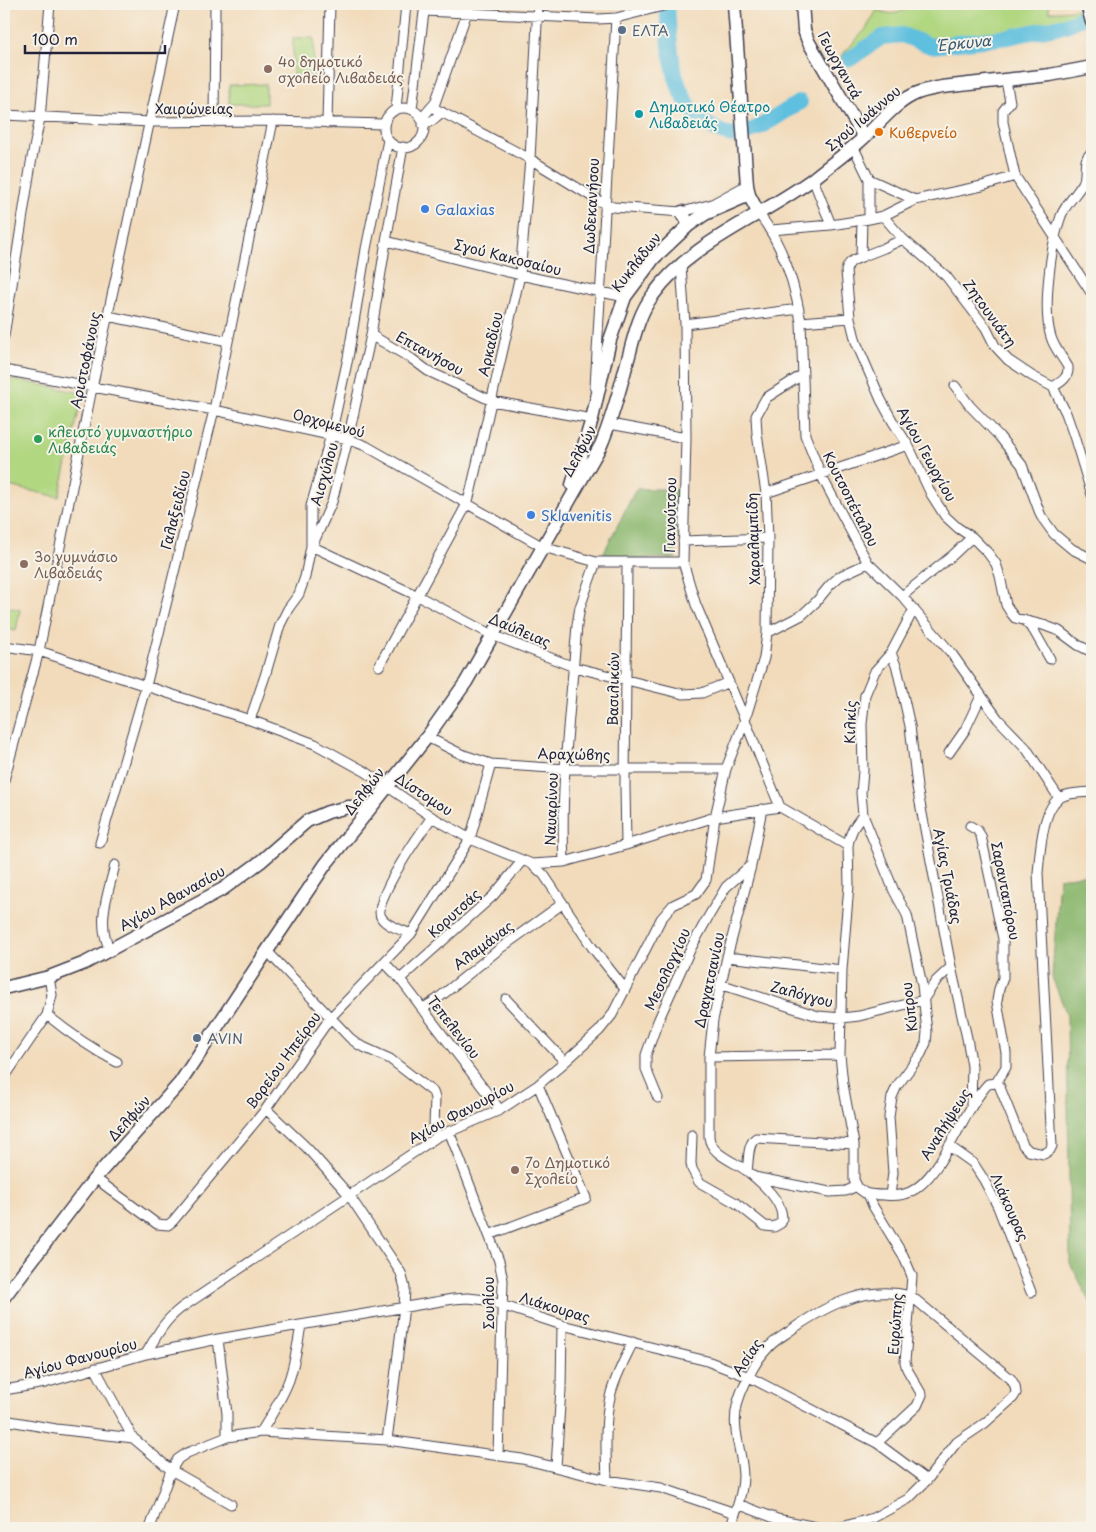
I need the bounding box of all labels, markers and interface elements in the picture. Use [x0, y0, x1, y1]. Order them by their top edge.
place label: ΕΛΤΑ [632, 20, 669, 41]
scale bar [25, 22, 165, 54]
marker: ΕΛΤΑ [616, 24, 628, 36]
text: 100 m [32, 27, 78, 50]
street label: Γεωργαντά [813, 27, 867, 103]
water label: Έρκυνα [936, 28, 993, 56]
place label: 4ο δημοτικό σχολείο Λιβαδειάς [278, 51, 404, 88]
marker: 4ο δημοτικό σχολείο Λιβαδειάς [262, 63, 274, 75]
street label: Σγού Ιωάννου [821, 80, 905, 156]
place label: Δημοτικό Θέατρο Λιβαδειάς [649, 96, 770, 133]
street label: Χαιρώνειας [155, 98, 233, 119]
marker: Δημοτικό Θέατρο Λιβαδειάς [633, 108, 645, 120]
place label: Κυβερνείο [889, 122, 957, 143]
marker: Κυβερνείο [873, 126, 885, 138]
street label: Δωδεκανήσου [578, 157, 604, 255]
place label: Galaxias [435, 199, 495, 220]
marker: Galaxias [419, 203, 431, 215]
street label: Κυκλάδων [606, 228, 666, 296]
street label: Σγού Κακοσαίου [452, 234, 564, 280]
street label: Ζητουνιάτη [958, 275, 1022, 351]
street label: Αριστοφάνους [65, 310, 105, 410]
street label: Αρκαδίου [472, 310, 508, 378]
street label: Επτανήσου [392, 326, 468, 380]
street label: Ορχομενού [291, 403, 367, 443]
street label: Αγίου Γεωργίου [892, 403, 962, 505]
place label: κλειστό γυμναστήριο Λιβαδειάς [48, 421, 193, 458]
street label: Δελφών [557, 422, 601, 480]
marker: κλειστό γυμναστήριο Λιβαδειάς [32, 433, 44, 445]
street label: Αισχύλου [305, 440, 343, 508]
street label: Κουτσοπέταλου [818, 448, 884, 550]
street label: Γαλαξειδίου [155, 468, 195, 552]
street label: Γιανούτσου [659, 477, 681, 553]
street label: Χαραλαμπίδη [741, 492, 765, 586]
place label: Sklavenitis [541, 505, 612, 526]
marker: Sklavenitis [525, 509, 537, 521]
place label: 3ο γυμνάσιο Λιβαδειάς [34, 546, 118, 583]
marker: 3ο γυμνάσιο Λιβαδειάς [18, 558, 30, 570]
street label: Δαύλειας [486, 608, 554, 652]
street label: Βασιλικών [602, 652, 624, 726]
street label: Κιλκίς [839, 700, 861, 744]
street label: Αραχώβης [537, 743, 611, 765]
street label: Δελφών [339, 763, 389, 819]
street label: Δίστομου [391, 767, 457, 821]
street label: Ναυαρίνου [539, 772, 563, 846]
street label: Αγίας Τριάδας [928, 826, 968, 926]
street label: Σαρανταπόρου [986, 840, 1026, 942]
street label: Αγίου Αθανασίου [115, 860, 229, 936]
street label: Κορυτσάς [423, 884, 485, 942]
street label: Αλαμάνας [448, 915, 518, 975]
street label: Μεσολογγίου [639, 924, 695, 1014]
street label: Δραγατσανίου [689, 930, 729, 1030]
street label: Ζαλόγγου [768, 976, 836, 1012]
street label: Κύπρου [896, 981, 922, 1033]
street label: Τεπελενίου [423, 991, 485, 1063]
street label: Βορείου Ηπείρου [241, 1007, 325, 1113]
place label: AVIN [207, 1028, 243, 1049]
marker: AVIN [191, 1032, 203, 1044]
street label: Αγίου Φανουρίου [404, 1075, 518, 1149]
street label: Αναλήψεως [915, 1084, 975, 1164]
street label: Δελφών [103, 1090, 155, 1146]
place label: 7ο Δημοτικό Σχολείο [525, 1152, 610, 1189]
marker: 7ο Δημοτικό Σχολείο [509, 1164, 521, 1176]
street label: Λιάκουρας [986, 1170, 1034, 1244]
street label: Σουλίου [478, 1277, 499, 1329]
street label: Λιάκουρας [517, 1286, 593, 1328]
street label: Ευρώπης [882, 1292, 908, 1356]
street label: Αγίου Φανουρίου [21, 1333, 139, 1383]
street label: Ασίας [727, 1334, 767, 1380]

